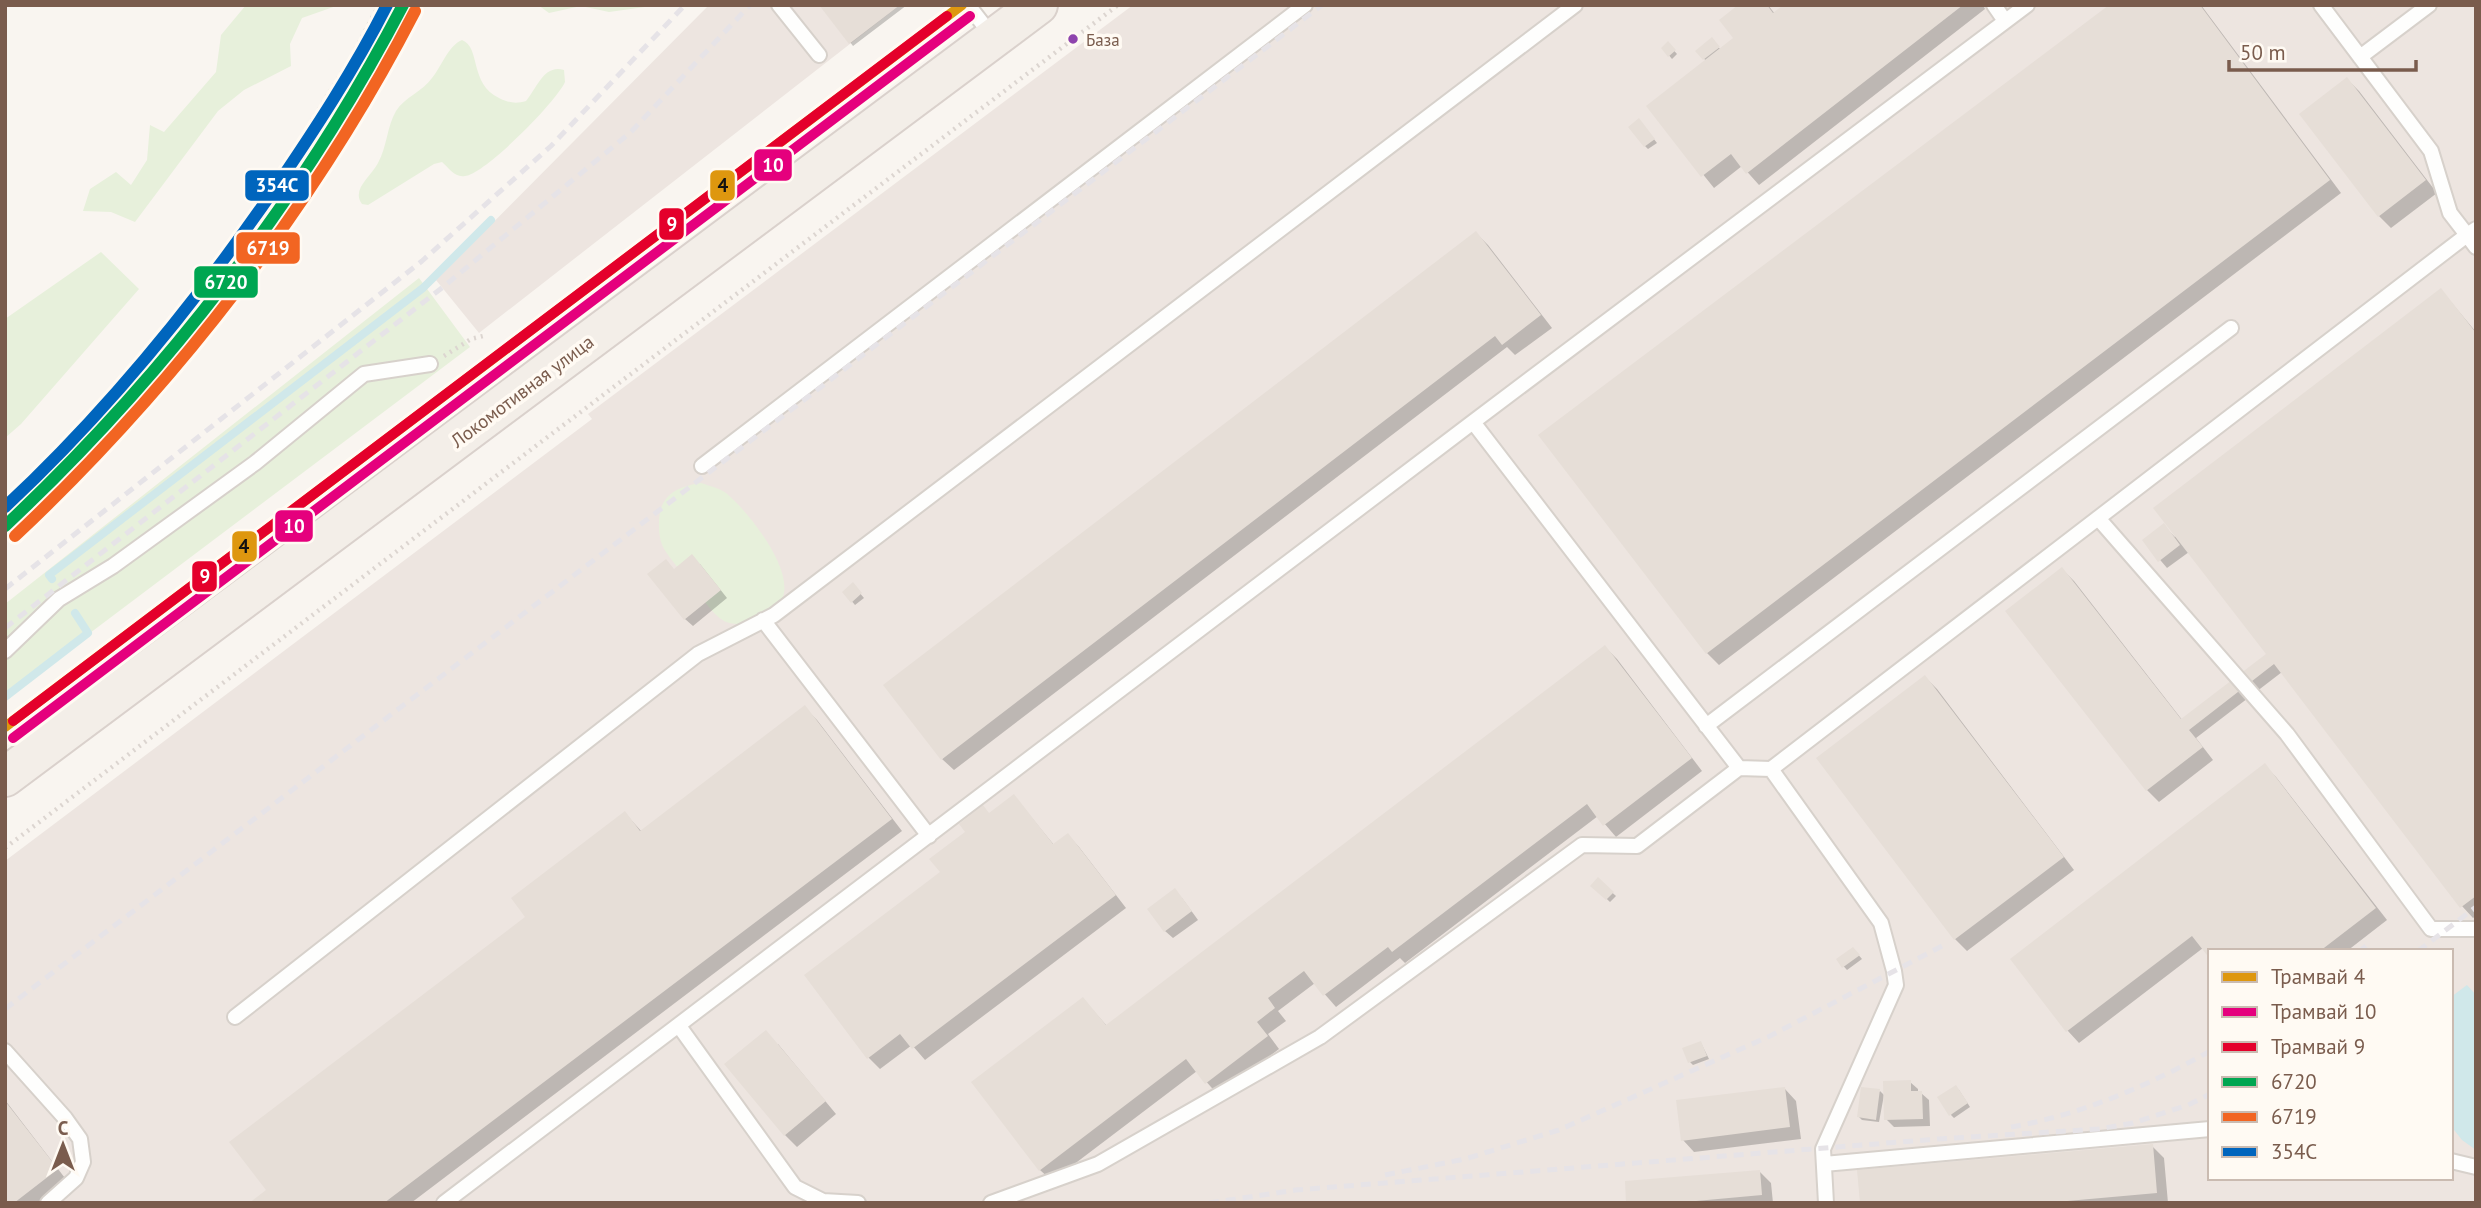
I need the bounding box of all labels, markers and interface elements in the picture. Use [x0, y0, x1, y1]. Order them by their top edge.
scale bar [2229, 28, 2416, 72]
place label: База [1086, 29, 1120, 51]
marker: База [1066, 32, 1080, 46]
text: 50 m [2240, 39, 2286, 66]
line badge: 10 [753, 148, 793, 182]
text: 10 [762, 153, 784, 177]
line badge: 354С [244, 169, 310, 202]
line badge: 4 [709, 169, 736, 202]
text: 354С [256, 173, 299, 197]
text: 4 [718, 173, 729, 197]
line badge: 9 [658, 207, 685, 241]
text: 9 [667, 212, 677, 236]
line badge: 6719 [235, 231, 301, 265]
text: 6719 [246, 236, 290, 260]
line badge: 6720 [193, 265, 259, 299]
text: 6720 [204, 270, 248, 294]
street label: Локомотивная улица [445, 329, 598, 453]
line badge: 10 [274, 509, 314, 543]
text: 10 [283, 514, 305, 538]
line badge: 4 [231, 530, 258, 563]
text: 4 [239, 534, 250, 558]
line badge: 9 [191, 560, 218, 593]
text: 9 [200, 564, 210, 588]
legend [2208, 949, 2453, 1180]
text: Трамвай 4 [2271, 963, 2365, 990]
text: Трамвай 10 [2271, 998, 2377, 1025]
text: Трамвай 9 [2271, 1033, 2365, 1060]
text: 6720 [2271, 1068, 2317, 1095]
text: 6719 [2271, 1103, 2317, 1130]
north arrow [28, 1110, 98, 1180]
text: С [58, 1116, 69, 1140]
text: 354С [2271, 1138, 2317, 1165]

